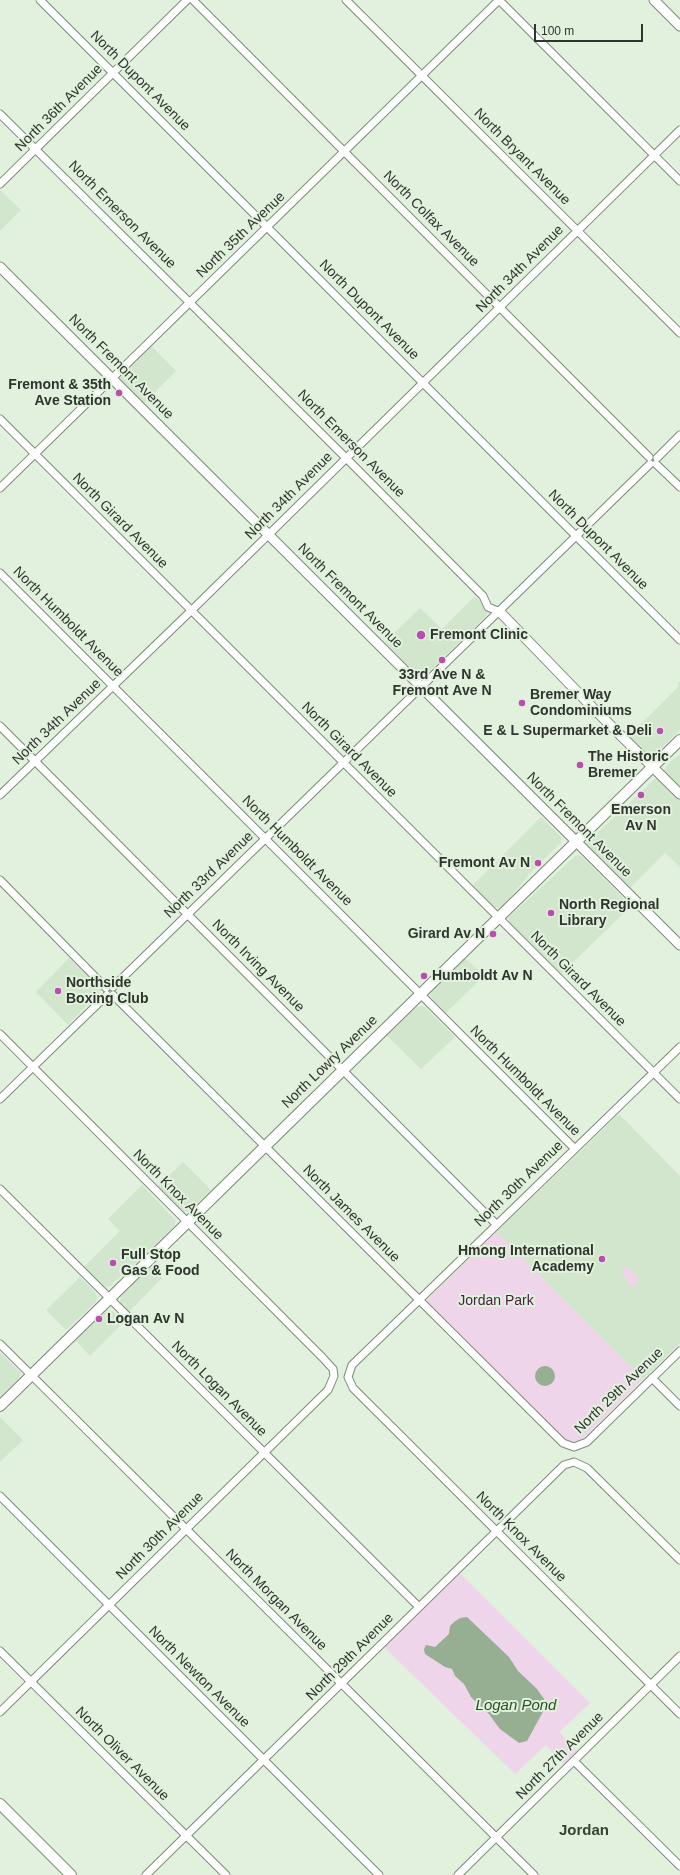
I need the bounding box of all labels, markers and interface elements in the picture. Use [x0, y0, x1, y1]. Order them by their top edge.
scale bar [536, 16, 645, 42]
text: 100 m [541, 24, 574, 38]
street label: North Dupont Avenue [87, 28, 193, 134]
street label: North 36th Avenue [12, 61, 106, 155]
street label: North Bryant Avenue [470, 105, 574, 209]
street label: North Emerson Avenue [65, 158, 179, 272]
street label: North Colfax Avenue [379, 167, 483, 271]
street label: North 35th Avenue [193, 188, 289, 282]
street label: North 34th Avenue [473, 222, 567, 316]
street label: North Dupont Avenue [316, 257, 422, 363]
street label: North Fremont Avenue [65, 311, 177, 423]
place label: Fremont & 35th Ave Station [8, 377, 111, 410]
street label: North Emerson Avenue [294, 387, 408, 501]
marker: Fremont & 35th Ave Station [114, 388, 124, 398]
street label: North 34th Avenue [242, 449, 336, 543]
street label: North Girard Avenue [69, 470, 171, 572]
street label: North Dupont Avenue [545, 487, 651, 593]
street label: North Fremont Avenue [294, 540, 406, 652]
street label: North Humboldt Avenue [9, 563, 127, 681]
place label: Fremont Clinic [430, 627, 528, 643]
marker: Fremont Clinic [415, 629, 427, 641]
marker: 33rd Ave N & Fremont Ave N [437, 655, 447, 665]
place label: 33rd Ave N & Fremont Ave N [392, 667, 492, 700]
street label: North 34th Avenue [9, 675, 105, 769]
place label: Bremer Way Condominiums [530, 687, 632, 720]
marker: Bremer Way Condominiums [517, 698, 527, 708]
street label: North Girard Avenue [298, 699, 400, 801]
place label: E & L Supermarket & Deli [483, 723, 652, 739]
marker: E & L Supermarket & Deli [655, 726, 665, 736]
place label: The Historic Bremer [588, 749, 669, 782]
marker: The Historic Bremer [575, 760, 585, 770]
street label: North Fremont Avenue [523, 769, 635, 881]
marker: Emerson Av N [636, 790, 646, 800]
street label: North Humboldt Avenue [238, 792, 356, 910]
place label: Emerson Av N [611, 802, 671, 834]
street label: North 33rd Avenue [161, 828, 257, 922]
place label: Fremont Av N [439, 855, 530, 871]
marker: Fremont Av N [533, 858, 543, 868]
place label: North Regional Library [559, 897, 659, 930]
marker: North Regional Library [546, 908, 556, 918]
street label: North Irving Avenue [208, 916, 308, 1016]
place label: Girard Av N [408, 926, 485, 942]
street label: North Girard Avenue [527, 928, 629, 1030]
marker: Girard Av N [488, 929, 498, 939]
place label: Humboldt Av N [432, 968, 533, 984]
marker: Humboldt Av N [419, 971, 429, 981]
place label: Northside Boxing Club [66, 975, 148, 1008]
marker: Northside Boxing Club [53, 986, 63, 996]
street label: North Lowry Avenue [279, 1012, 381, 1112]
street label: North Humboldt Avenue [466, 1022, 584, 1140]
street label: North 30th Avenue [471, 1137, 567, 1231]
street label: North Knox Avenue [129, 1146, 227, 1244]
street label: North James Avenue [299, 1162, 403, 1266]
place label: Hmong International Academy [458, 1243, 594, 1276]
place label: Full Stop Gas & Food [121, 1247, 200, 1280]
marker: Hmong International Academy [597, 1254, 607, 1264]
marker: Full Stop Gas & Food [108, 1258, 118, 1268]
park label: Jordan Park [458, 1293, 534, 1309]
place label: Logan Av N [107, 1311, 184, 1327]
marker: Logan Av N [94, 1314, 104, 1324]
street label: North Logan Avenue [168, 1338, 270, 1440]
street label: North 29th Avenue [571, 1344, 667, 1438]
street label: North Knox Avenue [472, 1488, 570, 1586]
street label: North 30th Avenue [113, 1489, 207, 1583]
street label: North Morgan Avenue [222, 1546, 330, 1654]
street label: North 29th Avenue [303, 1610, 397, 1704]
street label: North Newton Avenue [145, 1623, 253, 1731]
water label: Logan Pond [476, 1697, 556, 1715]
street label: North Oliver Avenue [72, 1704, 172, 1804]
street label: North 27th Avenue [513, 1709, 607, 1803]
district label: Jordan [559, 1822, 609, 1840]

